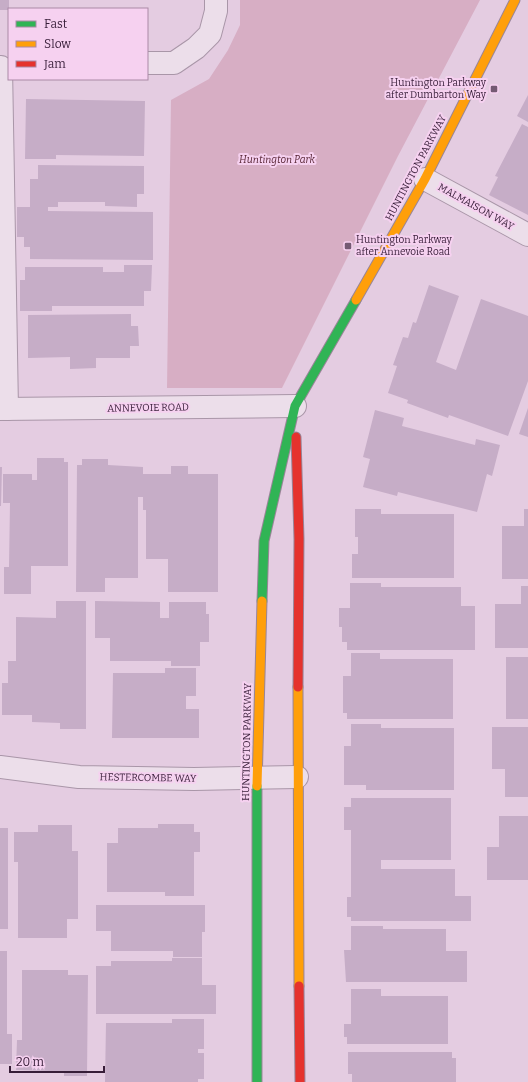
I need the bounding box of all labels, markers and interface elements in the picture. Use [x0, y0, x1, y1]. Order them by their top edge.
legend [8, 8, 148, 80]
text: Fast [44, 17, 68, 31]
text: Slow [44, 37, 71, 51]
text: Jam [43, 57, 66, 71]
place label: Huntington Parkway after Dumbarton Way [386, 77, 487, 101]
marker: Huntington Parkway after Dumbarton Way [489, 84, 499, 94]
street label: HUNTINGTON PARKWAY [383, 113, 449, 223]
park label: Huntington Park [239, 154, 315, 166]
street label: MALMAISON WAY [436, 181, 517, 233]
place label: Huntington Parkway after Annevoie Road [356, 234, 452, 258]
marker: Huntington Parkway after Annevoie Road [343, 241, 353, 251]
street label: ANNEVOIE ROAD [107, 401, 189, 415]
street label: HUNTINGTON PARKWAY [240, 682, 254, 801]
street label: HESTERCOMBE WAY [99, 771, 197, 785]
scale bar [10, 1048, 104, 1074]
text: 20 m [16, 1055, 45, 1069]

